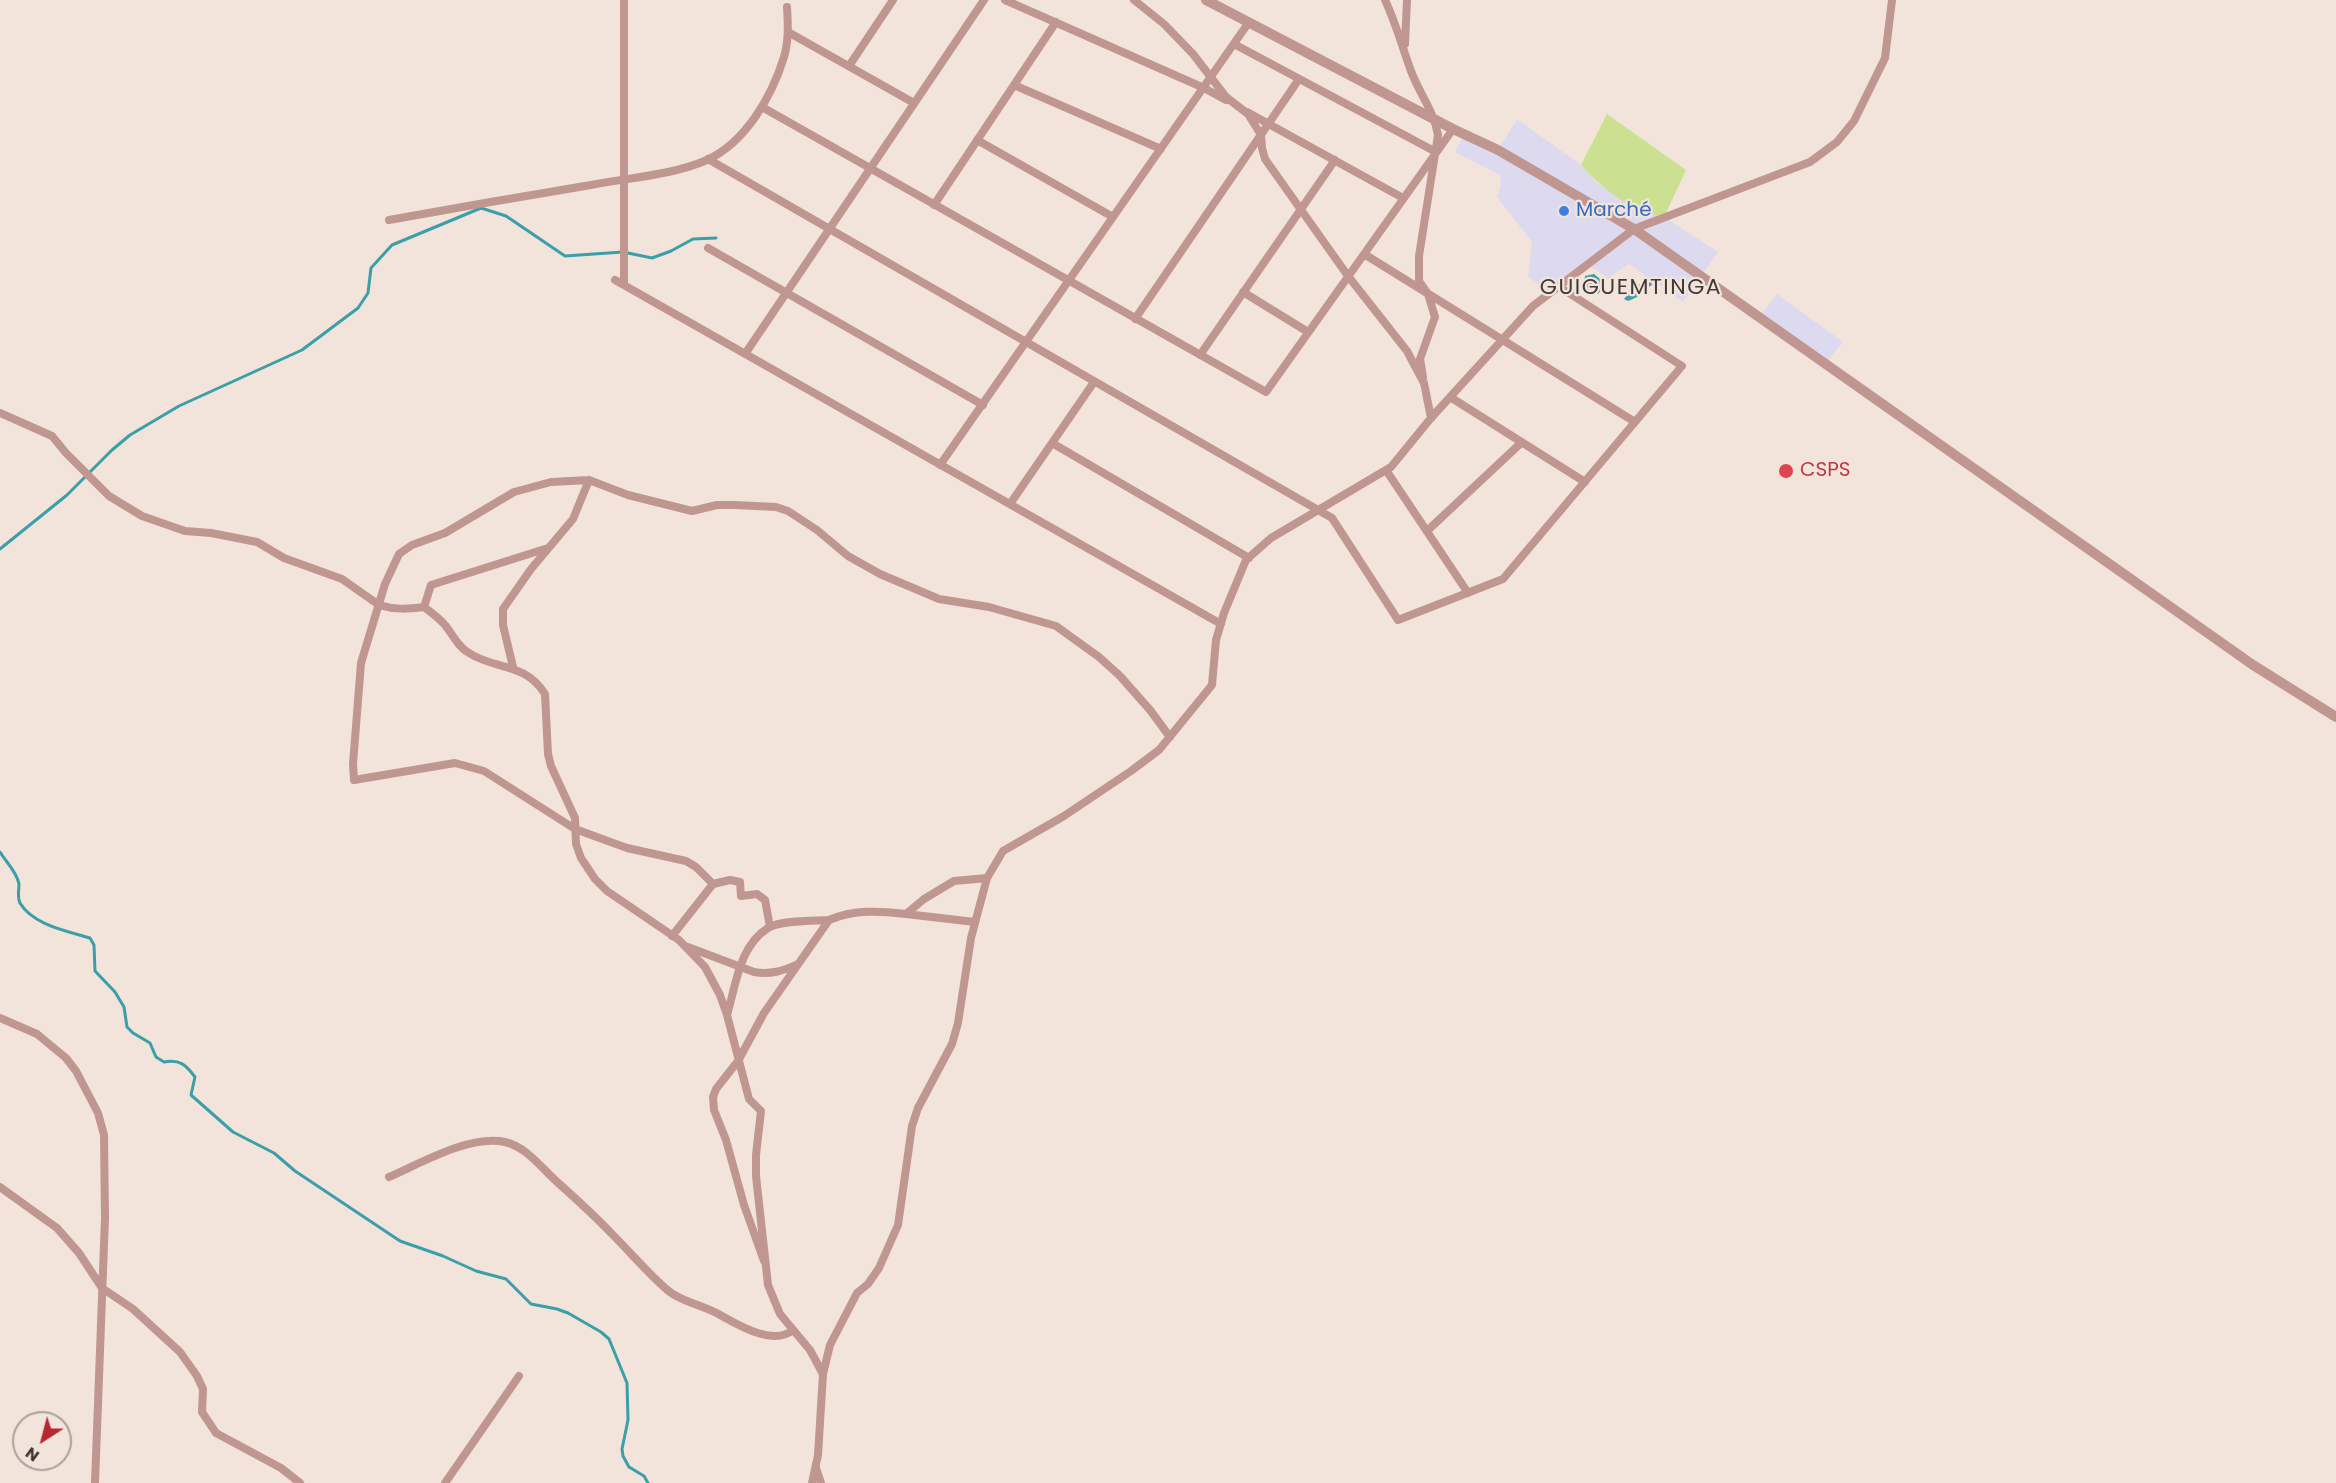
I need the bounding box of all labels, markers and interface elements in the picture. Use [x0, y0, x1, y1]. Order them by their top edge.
place label: Marché [1576, 199, 1652, 223]
marker: Marché [1557, 204, 1571, 218]
district label: GUIGUEMTINGA [1540, 275, 1722, 301]
place label: CSPS [1800, 459, 1850, 483]
marker: CSPS [1777, 462, 1795, 480]
north arrow [12, 1411, 72, 1471]
text: N [21, 1442, 44, 1467]

